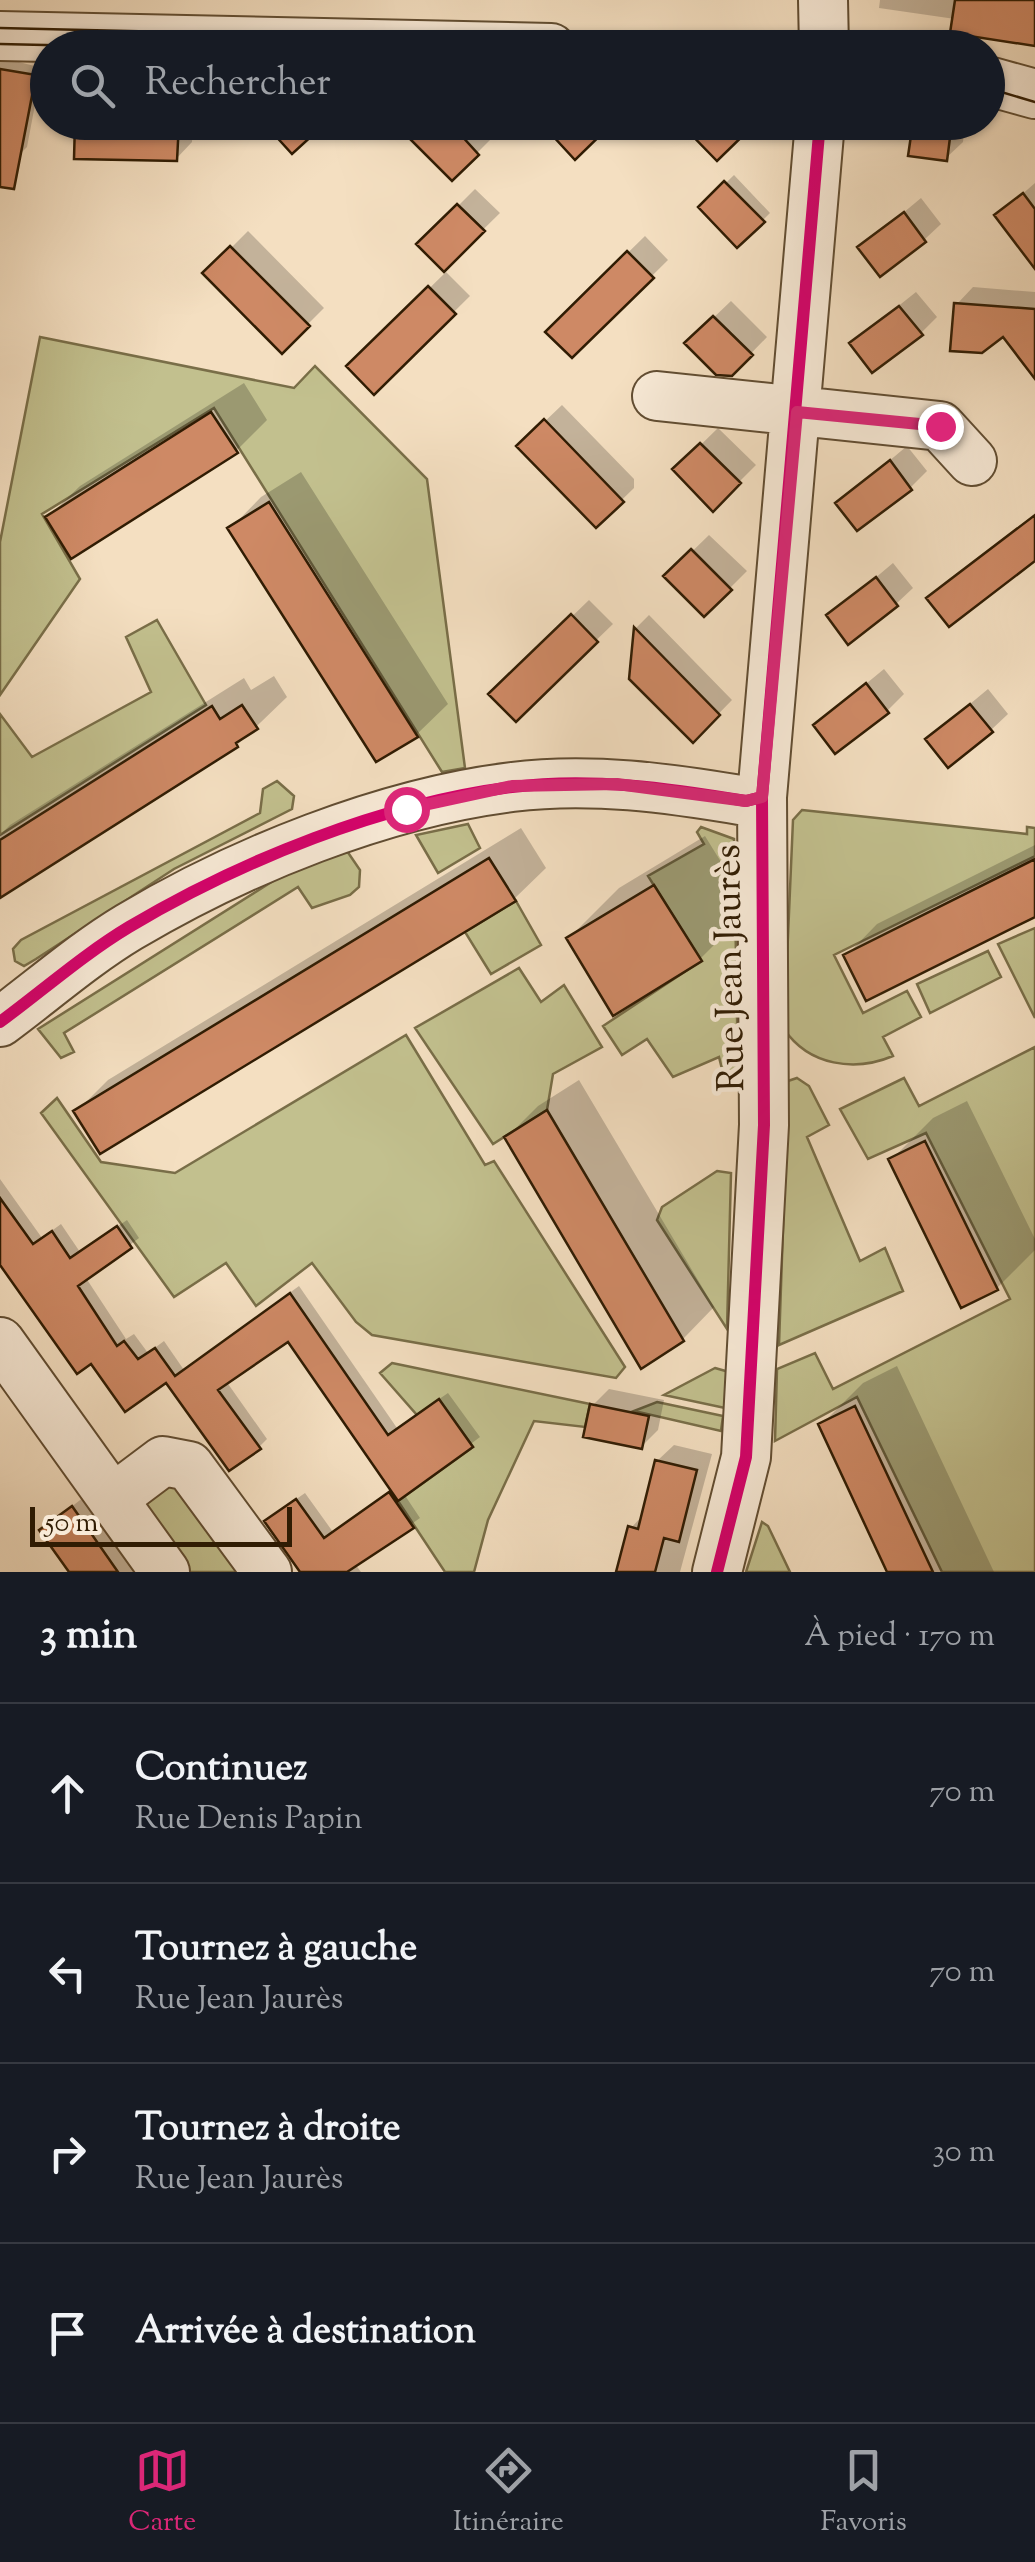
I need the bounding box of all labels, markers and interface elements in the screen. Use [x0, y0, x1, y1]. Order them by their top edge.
search box [30, 30, 1005, 140]
icon: search [65, 58, 120, 113]
text: Rechercher [145, 58, 331, 112]
route end [918, 404, 964, 450]
route start [384, 787, 430, 833]
street label: Rue Jean Jaurès [703, 844, 761, 1092]
scale bar [30, 1502, 292, 1546]
text: 50 m [45, 1504, 99, 1544]
text: 3 min [40, 1607, 137, 1667]
text: À pied · 170 m [804, 1614, 995, 1660]
text: Continuez [135, 1743, 307, 1797]
icon: ahead [40, 1766, 95, 1821]
text: 70 m [929, 1770, 995, 1816]
text: Rue Denis Papin [135, 1797, 363, 1843]
text: Tournez à gauche [135, 1923, 417, 1977]
icon: left [40, 1946, 95, 2001]
text: 70 m [929, 1950, 995, 1996]
text: Rue Jean Jaurès [135, 1977, 343, 2023]
text: Tournez à droite [135, 2103, 401, 2157]
icon: right [40, 2126, 95, 2181]
text: 30 m [932, 2130, 995, 2176]
text: Rue Jean Jaurès [135, 2157, 343, 2203]
icon: arrive [40, 2306, 95, 2361]
text: Arrivée à destination [135, 2306, 476, 2360]
tab: Carte [128, 2443, 196, 2543]
tab: Itinéraire [453, 2443, 564, 2543]
tab: Favoris [820, 2443, 907, 2543]

